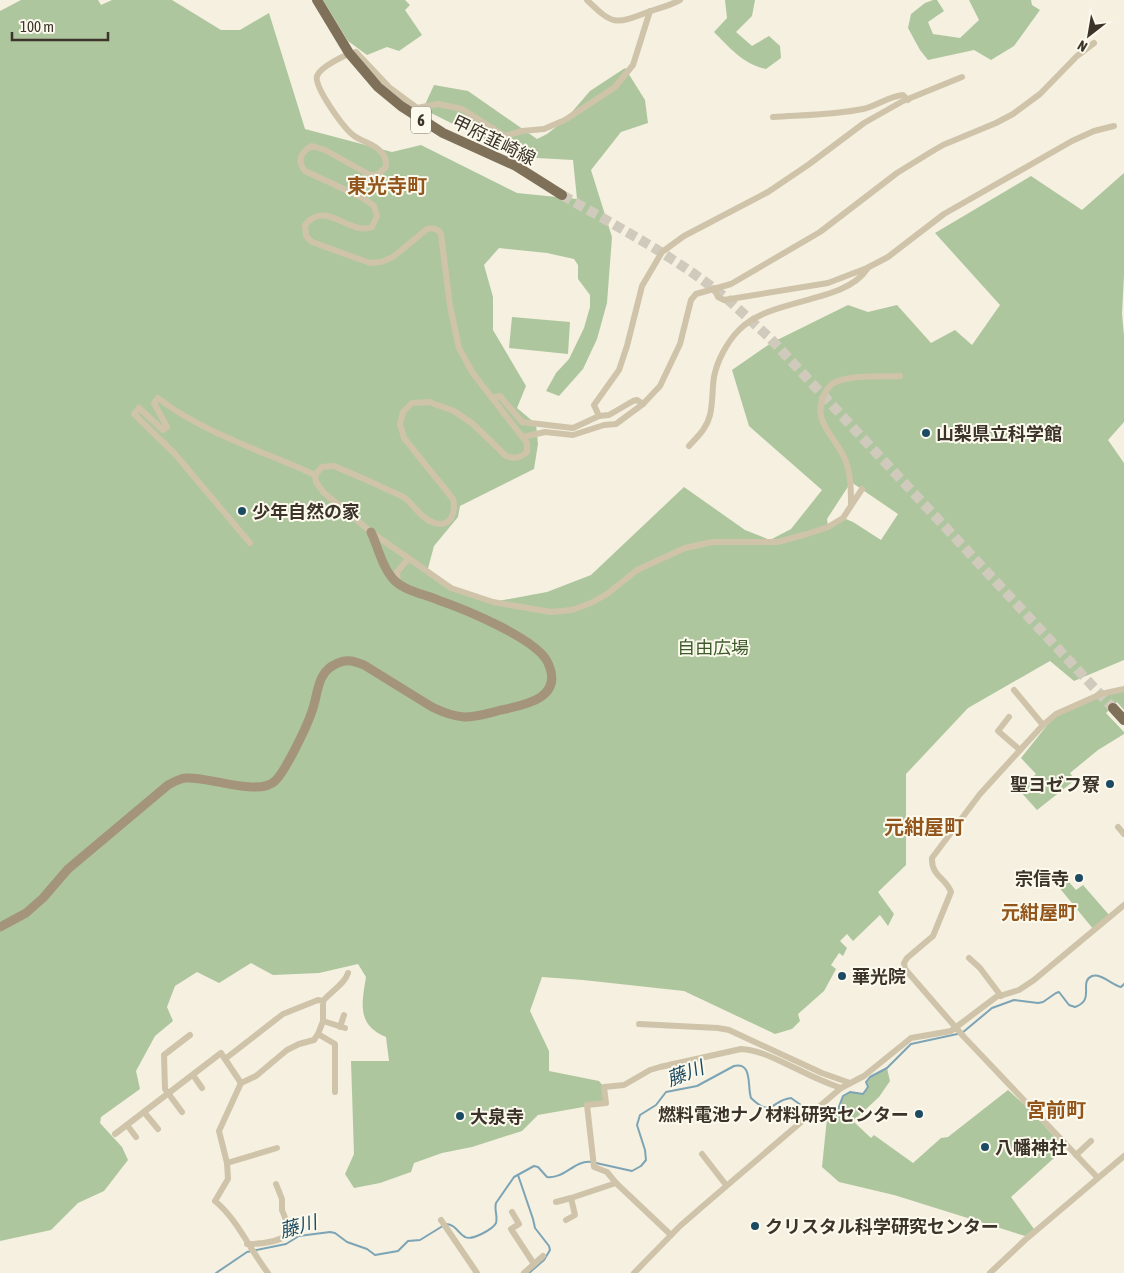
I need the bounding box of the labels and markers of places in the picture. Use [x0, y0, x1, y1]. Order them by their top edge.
place label: 山梨県立科学館 [936, 423, 1062, 444]
marker: 山梨県立科学館 [920, 427, 932, 439]
place label: 少年自然の家 [252, 501, 360, 522]
marker: 少年自然の家 [236, 505, 248, 517]
place label: 聖ヨゼフ寮 [1010, 774, 1100, 795]
marker: 聖ヨゼフ寮 [1104, 778, 1116, 790]
place label: 宗信寺 [1015, 868, 1069, 889]
marker: 宗信寺 [1073, 872, 1085, 884]
place label: 華光院 [852, 966, 906, 987]
marker: 華光院 [836, 970, 848, 982]
place label: 燃料電池ナノ材料研究センター [658, 1104, 909, 1125]
place label: 大泉寺 [470, 1106, 524, 1127]
marker: 燃料電池ナノ材料研究センター [913, 1108, 925, 1120]
marker: 大泉寺 [454, 1110, 466, 1122]
place label: 八幡神社 [995, 1137, 1067, 1158]
marker: 八幡神社 [979, 1141, 991, 1153]
place label: クリスタル科学研究センター [765, 1216, 999, 1237]
marker: クリスタル科学研究センター [749, 1220, 761, 1232]

